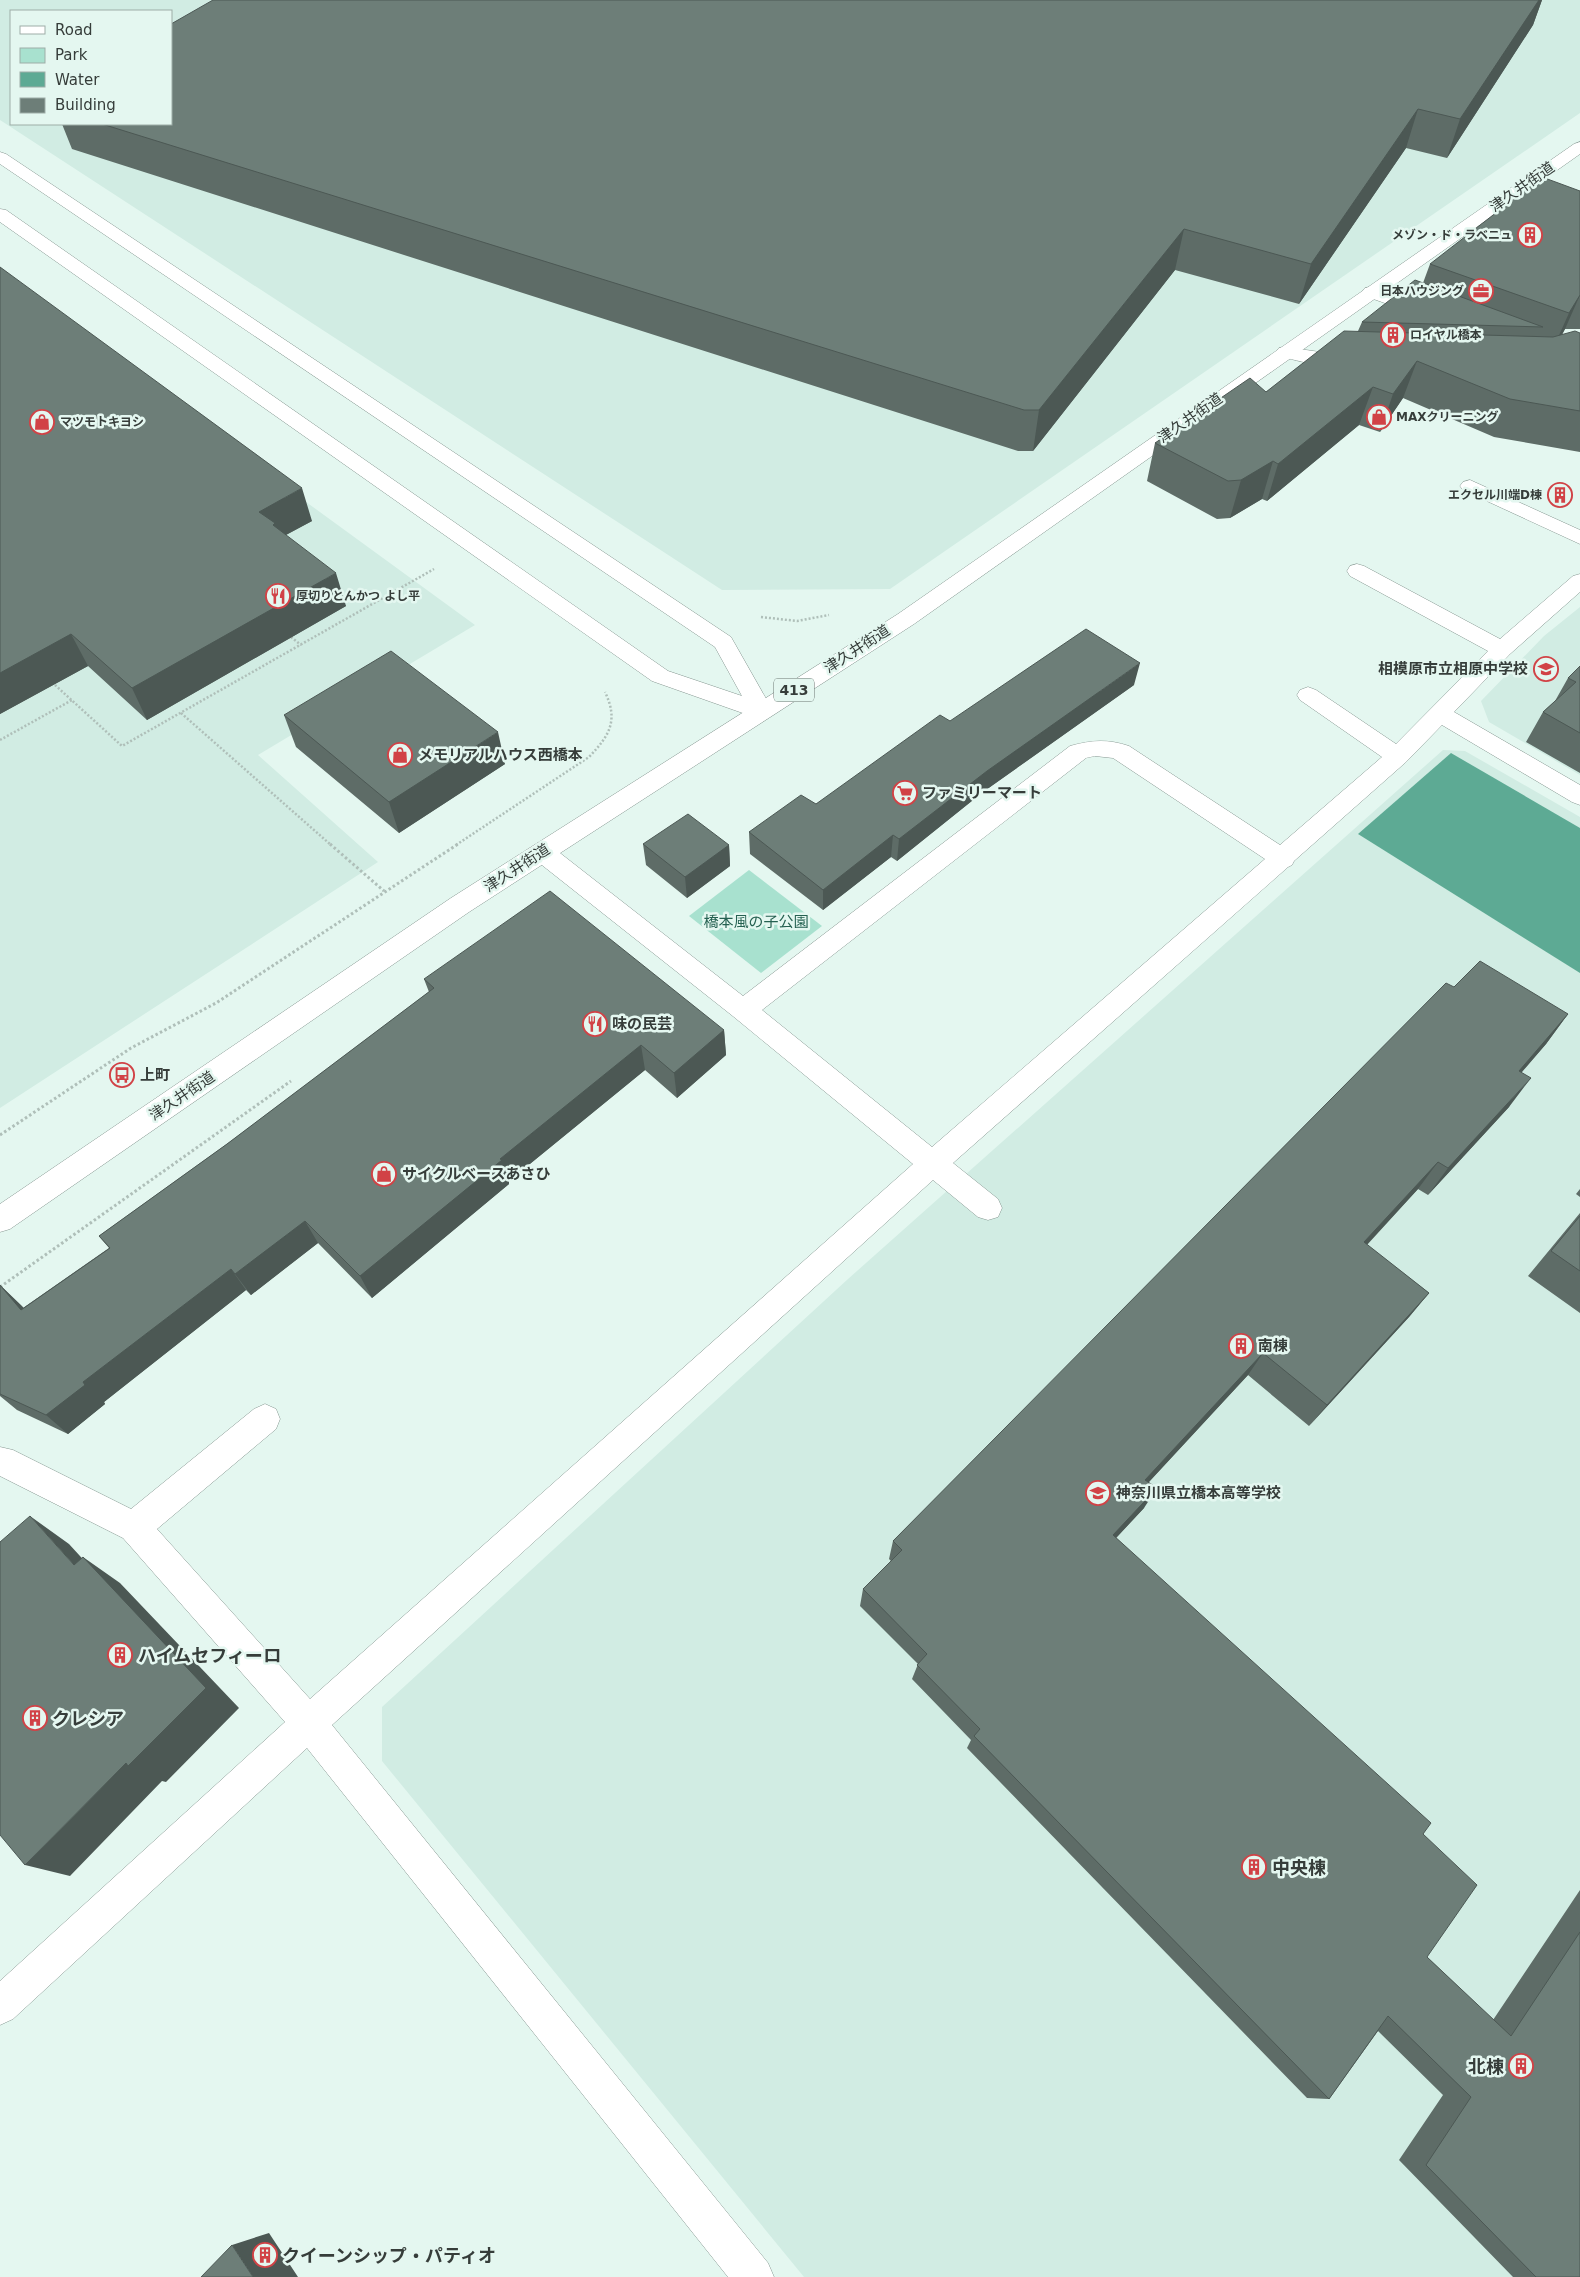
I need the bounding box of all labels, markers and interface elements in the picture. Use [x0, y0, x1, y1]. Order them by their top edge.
legend [10, 10, 172, 125]
text: Road [55, 21, 93, 39]
text: Park [55, 46, 88, 64]
text: Water [55, 71, 100, 89]
text: Building [55, 96, 116, 114]
street label: 津久井街道 [1486, 158, 1558, 216]
building icon: メゾン・ド・ラベニュ [1517, 222, 1543, 248]
place label: メゾン・ド・ラベニュ [1392, 228, 1512, 242]
office icon: 日本ハウジング [1468, 278, 1494, 304]
place label: 日本ハウジング [1380, 284, 1464, 298]
building icon: ロイヤル橋本 [1380, 322, 1406, 348]
place label: ロイヤル橋本 [1410, 328, 1482, 342]
street label: 津久井街道 [1154, 389, 1226, 447]
shop icon: MAXクリーニング [1366, 404, 1392, 430]
shop icon: マツモトキヨシ [29, 409, 55, 435]
place label: MAXクリーニング [1396, 410, 1498, 424]
place label: マツモトキヨシ [60, 415, 144, 429]
building icon: エクセル川端D棟 [1547, 482, 1573, 508]
place label: エクセル川端D棟 [1448, 488, 1542, 502]
restaurant icon: 厚切りとんかつ よし平 [265, 583, 291, 609]
place label: 厚切りとんかつ よし平 [296, 589, 420, 603]
street label: 津久井街道 [821, 621, 893, 677]
school or university icon: 相模原市立相原中学校 [1533, 656, 1559, 682]
place label: 相模原市立相原中学校 [1378, 660, 1528, 678]
road number: 413 [774, 678, 814, 702]
shop icon: メモリアルハウス西橋本 [387, 742, 413, 768]
place label: メモリアルハウス西橋本 [418, 746, 583, 764]
supermarket icon: ファミリーマート [892, 780, 918, 806]
place label: ファミリーマート [922, 784, 1042, 802]
street label: 津久井街道 [481, 840, 553, 896]
park label: 橋本風の子公園 [703, 913, 809, 931]
restaurant icon: 味の民芸 [582, 1011, 608, 1037]
place label: 味の民芸 [612, 1015, 672, 1033]
bus stop icon: 上町 [109, 1062, 135, 1088]
place label: 上町 [140, 1066, 170, 1084]
street label: 津久井街道 [146, 1068, 218, 1124]
shop icon: サイクルベースあさひ [371, 1161, 397, 1187]
place label: サイクルベースあさひ [402, 1165, 551, 1183]
building icon: 南棟 [1228, 1333, 1254, 1359]
place label: 南棟 [1258, 1337, 1288, 1355]
school or university icon: 神奈川県立橋本高等学校 [1085, 1480, 1111, 1506]
place label: 神奈川県立橋本高等学校 [1115, 1484, 1281, 1502]
building icon: ハイムセフィーロ [107, 1642, 133, 1668]
place label: ハイムセフィーロ [138, 1645, 281, 1666]
building icon: クレシア [22, 1705, 48, 1731]
place label: クレシア [52, 1708, 124, 1729]
building icon: 中央棟 [1241, 1854, 1267, 1880]
place label: 中央棟 [1272, 1857, 1326, 1878]
building icon: 北棟 [1508, 2053, 1534, 2079]
place label: 北棟 [1468, 2056, 1504, 2077]
building icon: クイーンシップ・パティオ [252, 2242, 278, 2268]
place label: クイーンシップ・パティオ [282, 2245, 496, 2266]

